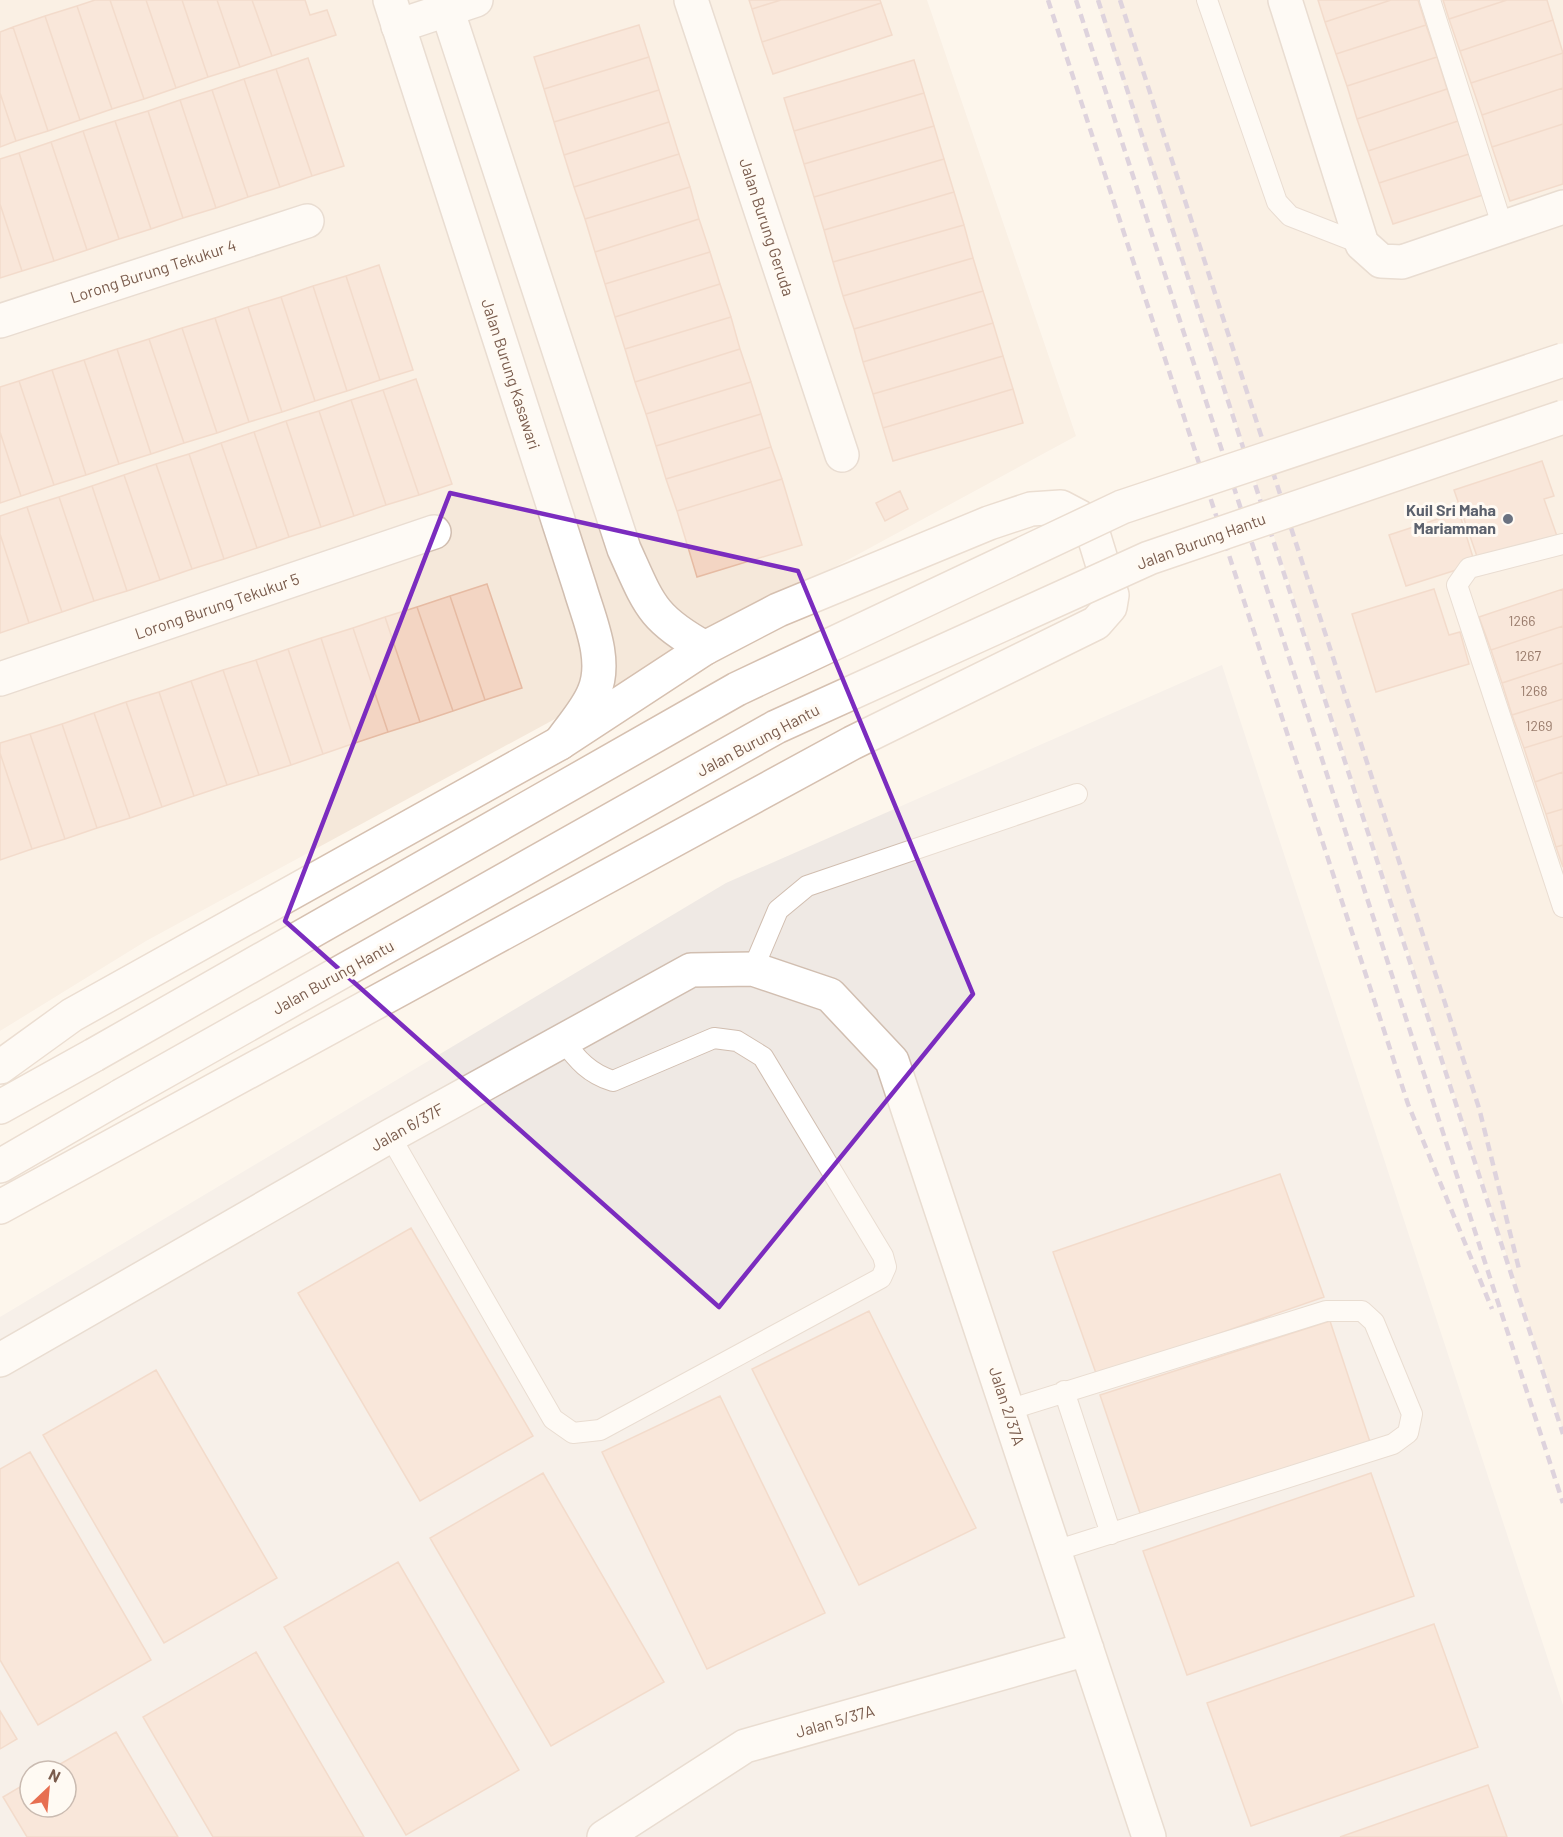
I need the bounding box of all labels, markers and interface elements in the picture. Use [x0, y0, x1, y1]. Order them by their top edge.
street label: Jalan Burung Geruda [736, 155, 799, 298]
street label: Lorong Burung Tekukur 4 [67, 235, 238, 306]
street label: Jalan Burung Kasawari [478, 296, 545, 452]
place label: Kuil Sri Maha Mariamman [1406, 500, 1496, 537]
street label: Jalan Burung Hantu [1134, 508, 1268, 573]
marker: Kuil Sri Maha Mariamman [1501, 512, 1515, 526]
street label: Lorong Burung Tekukur 5 [132, 568, 302, 643]
house number: 1266 [1509, 612, 1535, 629]
house number: 1267 [1515, 647, 1541, 664]
house number: 1268 [1521, 682, 1547, 699]
street label: Jalan Burung Hantu [693, 699, 822, 780]
house number: 1269 [1526, 717, 1552, 734]
street label: Jalan Burung Hantu [269, 935, 397, 1018]
street label: Jalan 6/37F [367, 1099, 447, 1154]
street label: Jalan 2/37A [986, 1364, 1029, 1448]
street label: Jalan 5/37A [793, 1700, 877, 1741]
north arrow [18, 1759, 78, 1819]
text: N [46, 1764, 64, 1786]

